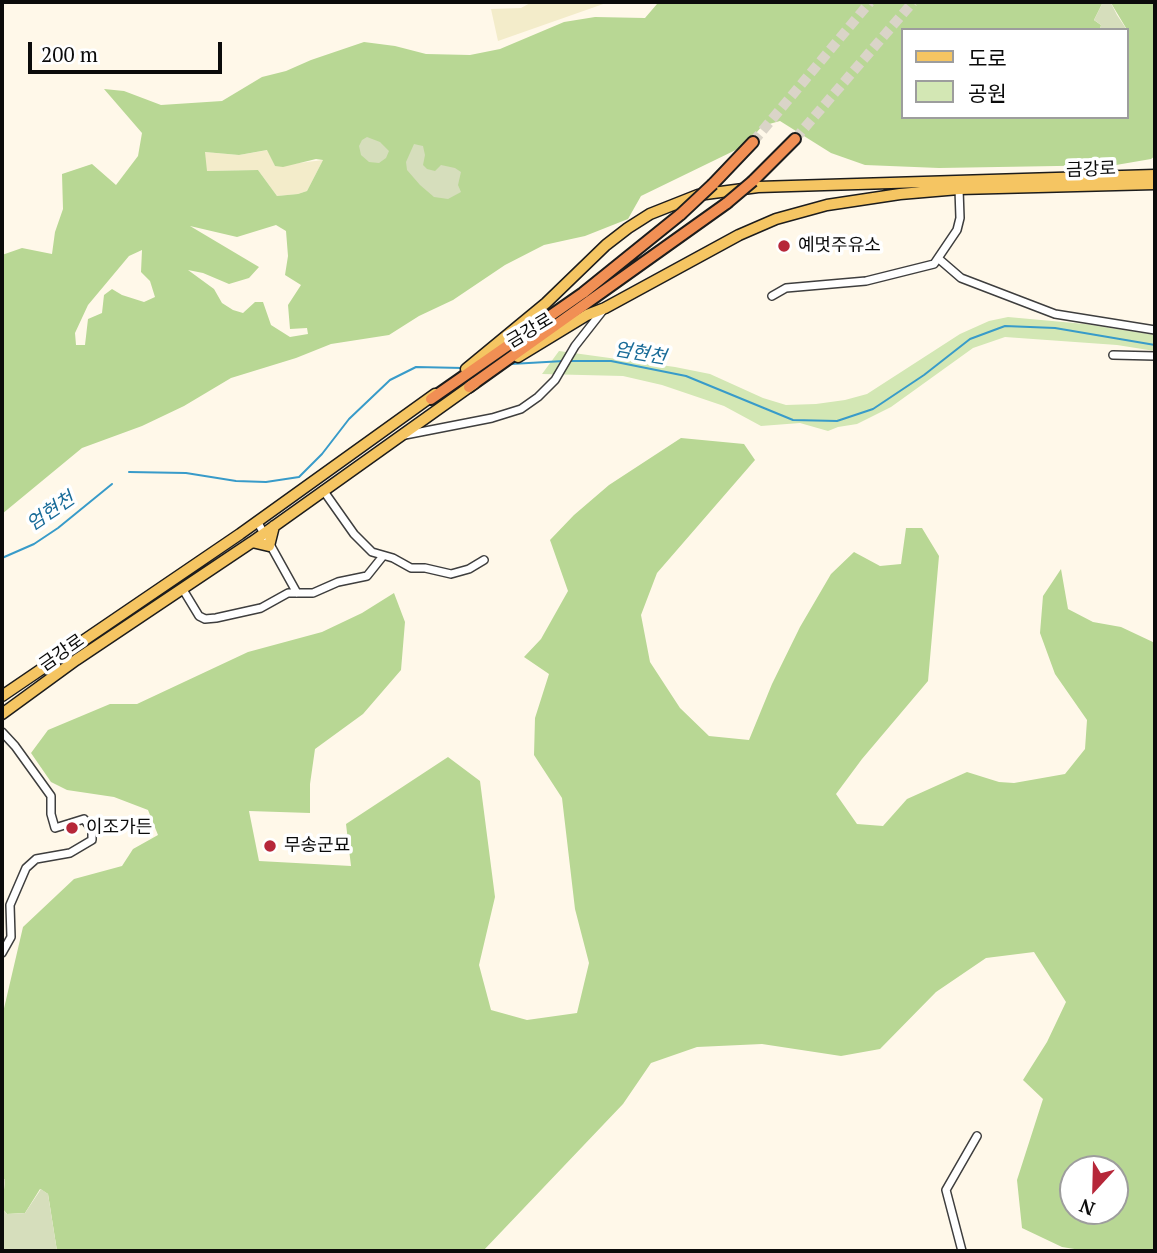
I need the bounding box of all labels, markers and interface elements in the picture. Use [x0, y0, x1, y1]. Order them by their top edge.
scale bar [32, 28, 226, 72]
legend [902, 28, 1129, 119]
text: 200 m [41, 40, 98, 68]
text: 도로 [968, 44, 1007, 72]
text: 공원 [968, 79, 1007, 107]
street label: 금강로 [1066, 158, 1116, 182]
place label: 예멋주유소 [798, 235, 881, 257]
marker: 예멋주유소 [776, 238, 792, 254]
street label: 금강로 [503, 309, 557, 353]
water label: 엄현천 [612, 338, 668, 370]
water label: 엄현천 [23, 488, 79, 536]
street label: 금강로 [35, 630, 89, 676]
place label: 이조가든 [86, 817, 152, 839]
marker: 이조가든 [64, 820, 80, 836]
place label: 무송군묘 [284, 835, 350, 857]
marker: 무송군묘 [262, 838, 278, 854]
north arrow [1059, 1155, 1129, 1225]
text: N [1075, 1194, 1098, 1222]

